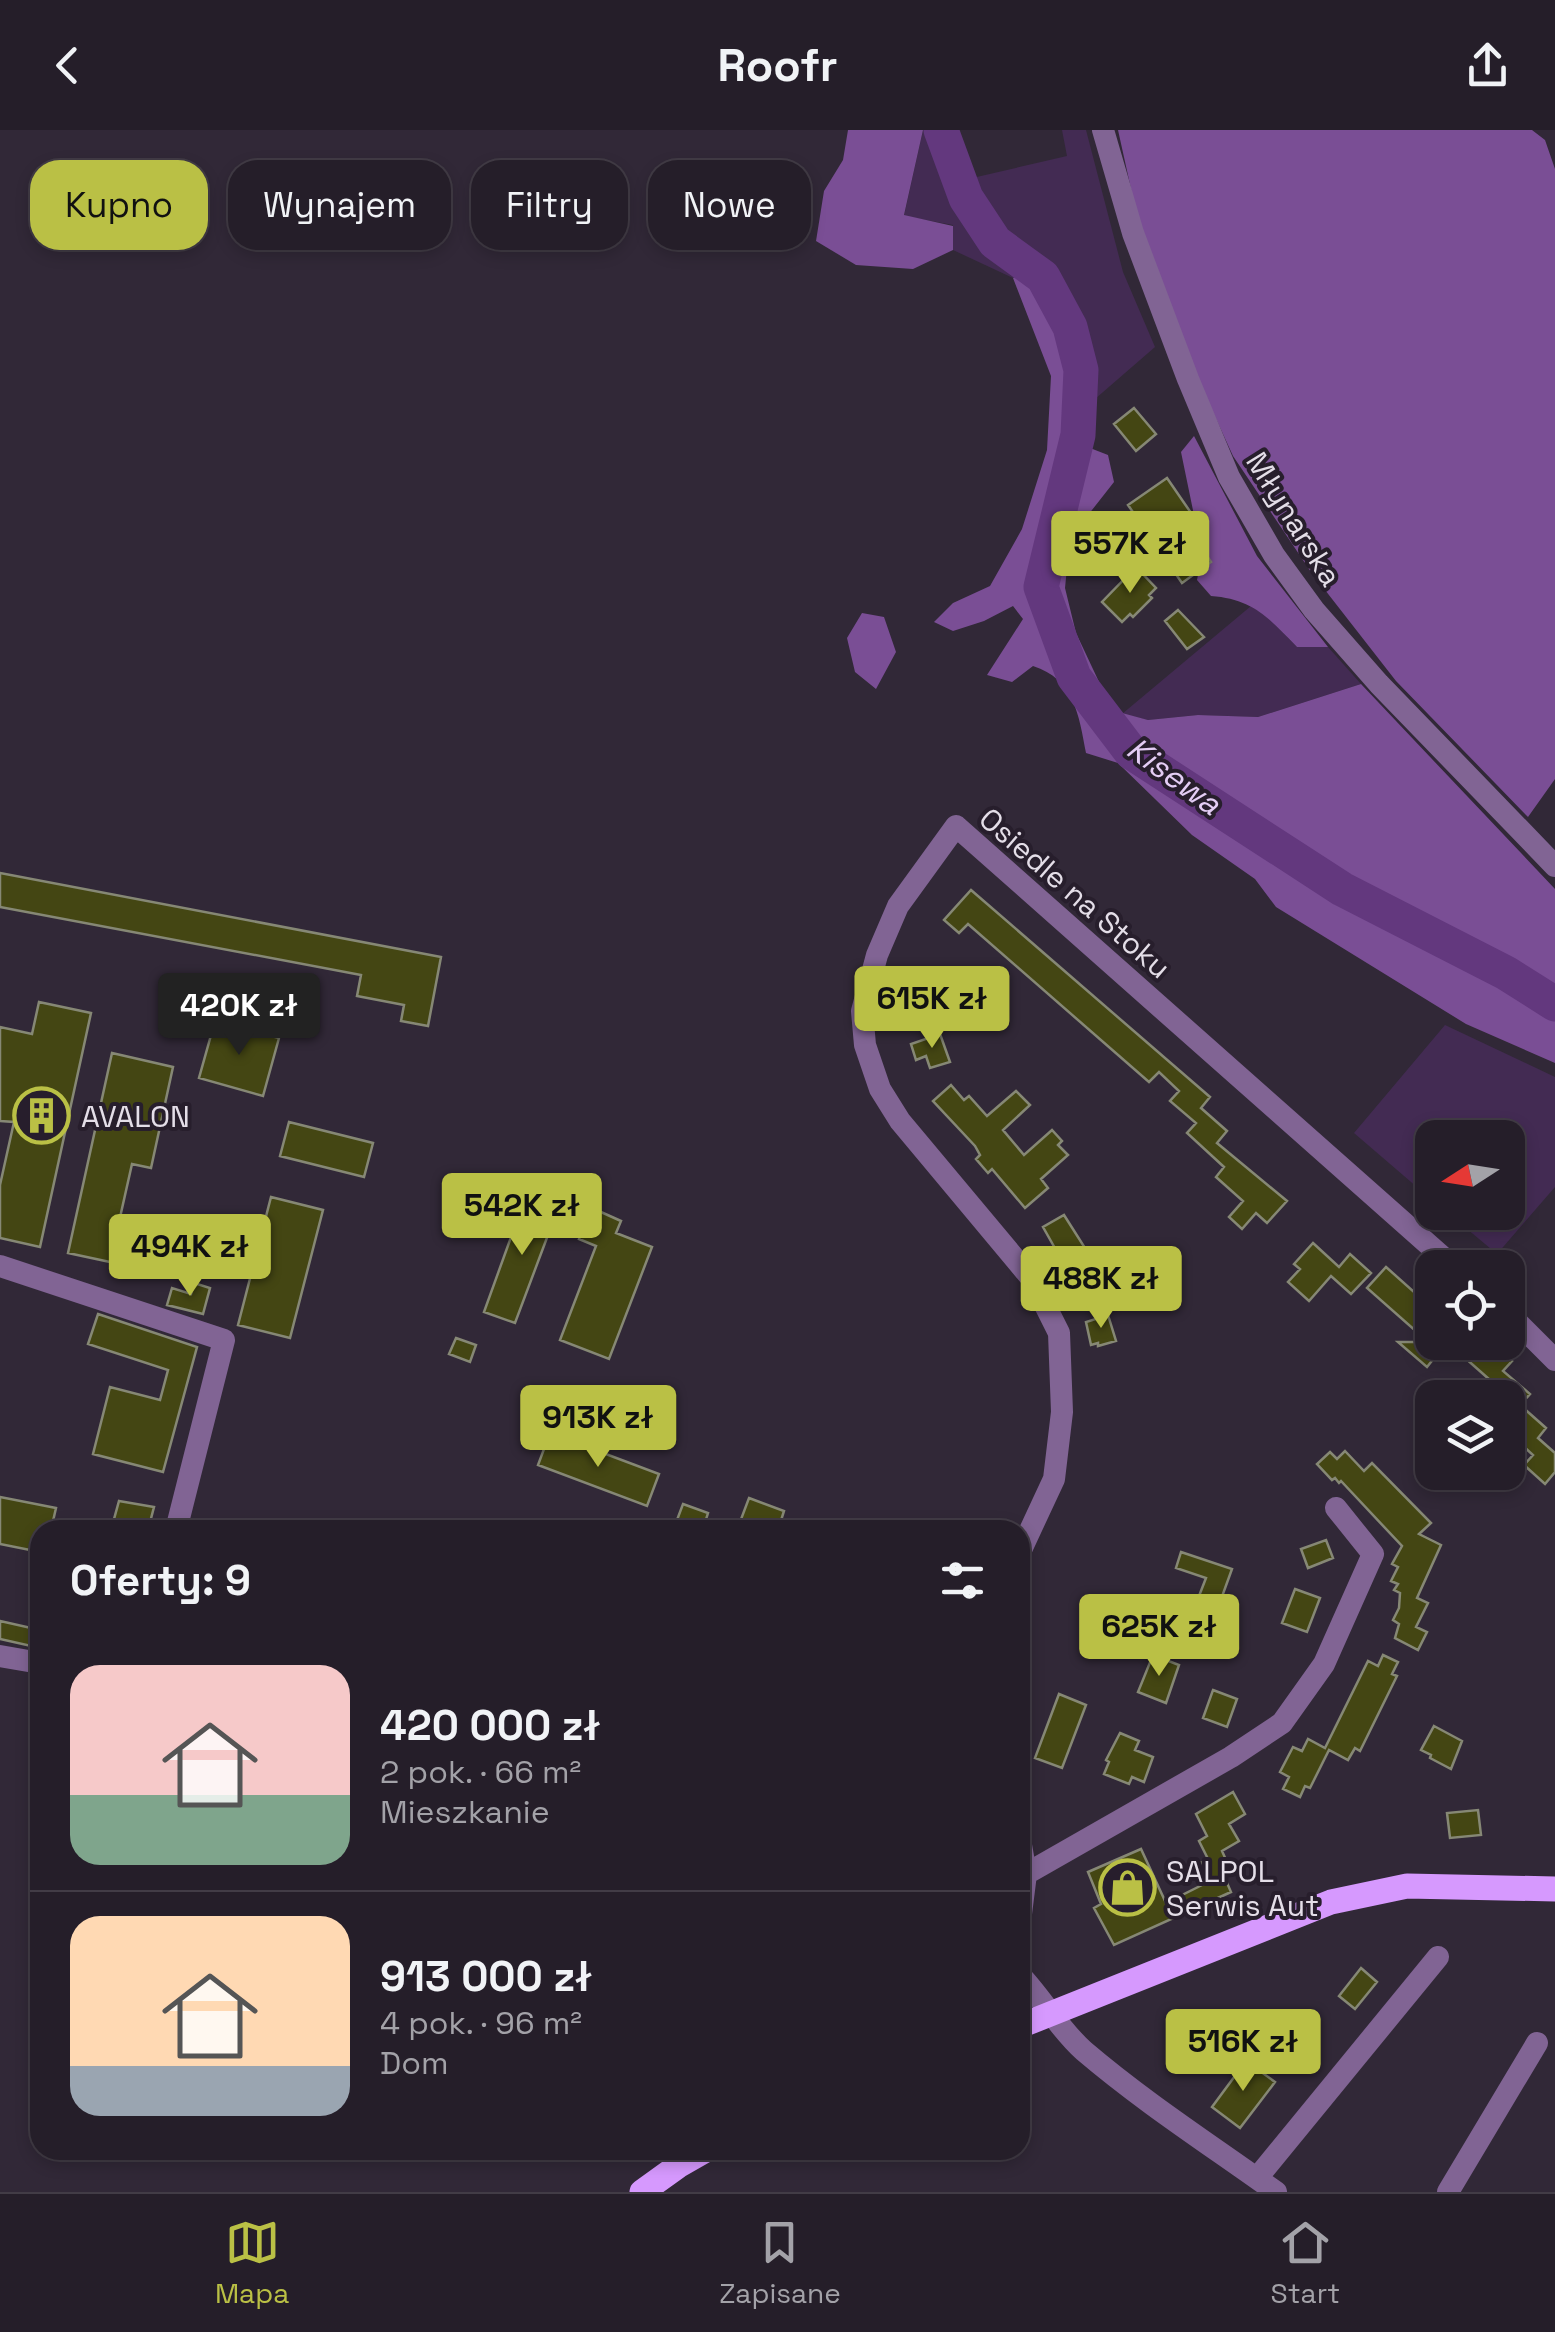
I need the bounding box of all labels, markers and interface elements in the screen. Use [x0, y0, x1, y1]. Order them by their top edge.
text: Roofr [717, 37, 838, 94]
icon: back [40, 38, 95, 93]
icon: share [1460, 38, 1515, 93]
chip: Kupno [30, 160, 208, 250]
chip: Wynajem [228, 160, 451, 250]
chip: Filtry [471, 160, 628, 250]
chip: Nowe [648, 160, 811, 250]
street label: Młynarska [1237, 445, 1351, 593]
pin: 557K zł [1038, 511, 1222, 596]
text: 557K zł [1073, 523, 1187, 563]
water label: Kisewa [1119, 728, 1229, 824]
street label: Osiedle na Stoku [971, 799, 1179, 987]
pin: 615K zł [840, 966, 1024, 1051]
pin: 420K zł [147, 973, 331, 1058]
text: 615K zł [876, 978, 988, 1018]
text: 420K zł [180, 985, 298, 1025]
building icon: AVALON [12, 1086, 72, 1146]
place label: AVALON [81, 1097, 190, 1136]
north arrow [1415, 1120, 1525, 1230]
map controls [1415, 1120, 1525, 1490]
pin: 542K zł [430, 1173, 614, 1258]
text: 542K zł [464, 1185, 580, 1225]
pin: 494K zł [98, 1214, 282, 1299]
text: 494K zł [131, 1226, 249, 1266]
pin: 488K zł [1009, 1246, 1193, 1331]
button: locate [1415, 1250, 1525, 1360]
text: 488K zł [1043, 1258, 1159, 1298]
button: layers [1415, 1380, 1525, 1490]
pin: 913K zł [506, 1385, 690, 1470]
text: 913K zł [542, 1397, 654, 1437]
icon: filters [935, 1553, 990, 1608]
text: Oferty: 9 [70, 1554, 251, 1607]
pin: 625K zł [1067, 1594, 1251, 1679]
text: 625K zł [1101, 1606, 1217, 1646]
text: 420 000 zł [380, 1699, 601, 1752]
icon: home [150, 1705, 270, 1825]
text: 2 pok. · 66 m² [380, 1752, 581, 1792]
text: Mieszkanie [380, 1792, 550, 1832]
place label: SALPOL Serwis Aut [1166, 1852, 1319, 1925]
shop icon: SALPOL Serwis Aut [1097, 1858, 1157, 1918]
text: 913 000 zł [380, 1950, 592, 2003]
icon: home [150, 1956, 270, 2076]
text: 4 pok. · 96 m² [380, 2003, 582, 2043]
pin: 516K zł [1151, 2009, 1335, 2094]
text: 516K zł [1188, 2021, 1298, 2061]
text: Dom [380, 2043, 449, 2083]
tab: Mapa [215, 2215, 289, 2311]
tab: Zapisane [719, 2215, 841, 2311]
tab: Start [1271, 2215, 1340, 2311]

